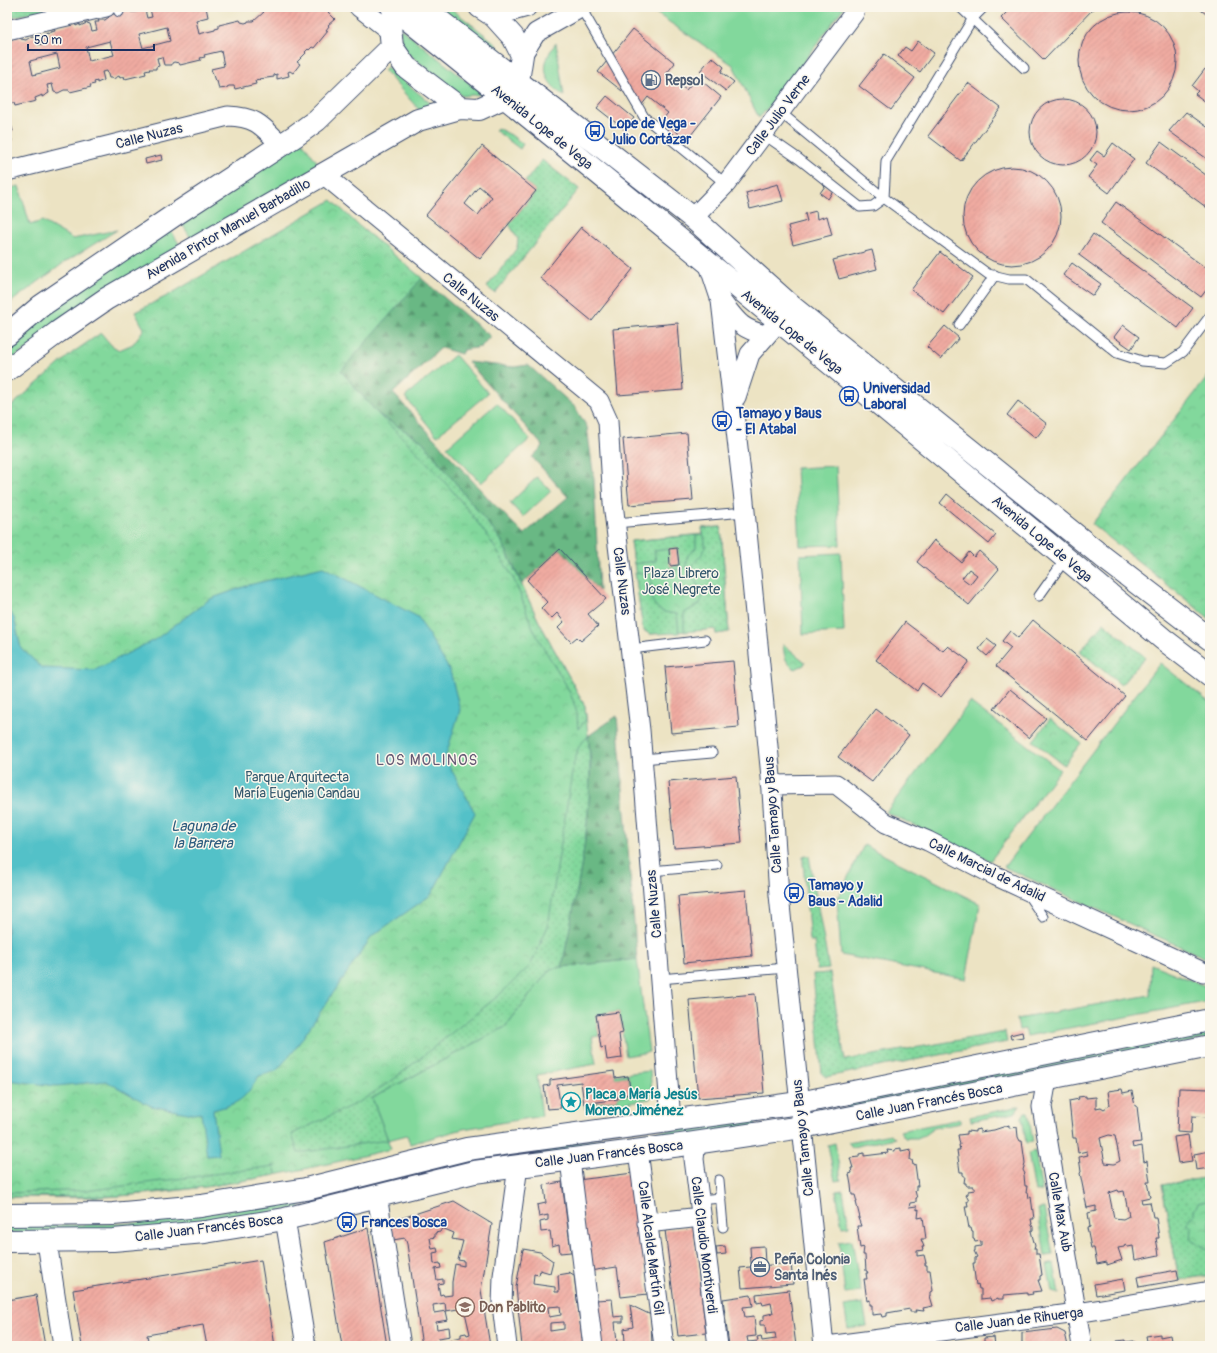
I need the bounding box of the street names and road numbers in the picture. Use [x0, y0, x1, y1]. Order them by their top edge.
street label: Calle Julio Verne [742, 71, 814, 159]
street label: Avenida Lope de Vega [488, 81, 596, 173]
street label: Calle Nuzas [114, 119, 185, 153]
street label: Avenida Pintor Manuel Barbadillo [142, 174, 314, 283]
street label: Calle Nuzas [439, 269, 503, 326]
street label: Avenida Lope de Vega [738, 286, 846, 378]
street label: Avenida Lope de Vega [988, 492, 1096, 586]
street label: Calle Nuzas [609, 546, 635, 617]
street label: Calle Tamayo y Baus [760, 755, 786, 874]
street label: Calle Marcial de Adalid [926, 834, 1048, 906]
street label: Calle Nuzas [642, 868, 665, 939]
street label: Calle Tamayo y Baus [788, 1078, 818, 1197]
street label: Calle Juan Francés Bosca [854, 1079, 1004, 1125]
street label: Calle Juan Francés Bosca [534, 1136, 684, 1172]
street label: Calle Max Aub [1045, 1171, 1075, 1253]
street label: Calle Claudio Montiverdi [687, 1175, 721, 1315]
street label: Calle Alcalde Martín Gil [634, 1180, 668, 1316]
street label: Calle Juan Francés Bosca [134, 1210, 284, 1246]
street label: Calle Juan de Rihuerga [954, 1304, 1084, 1336]

